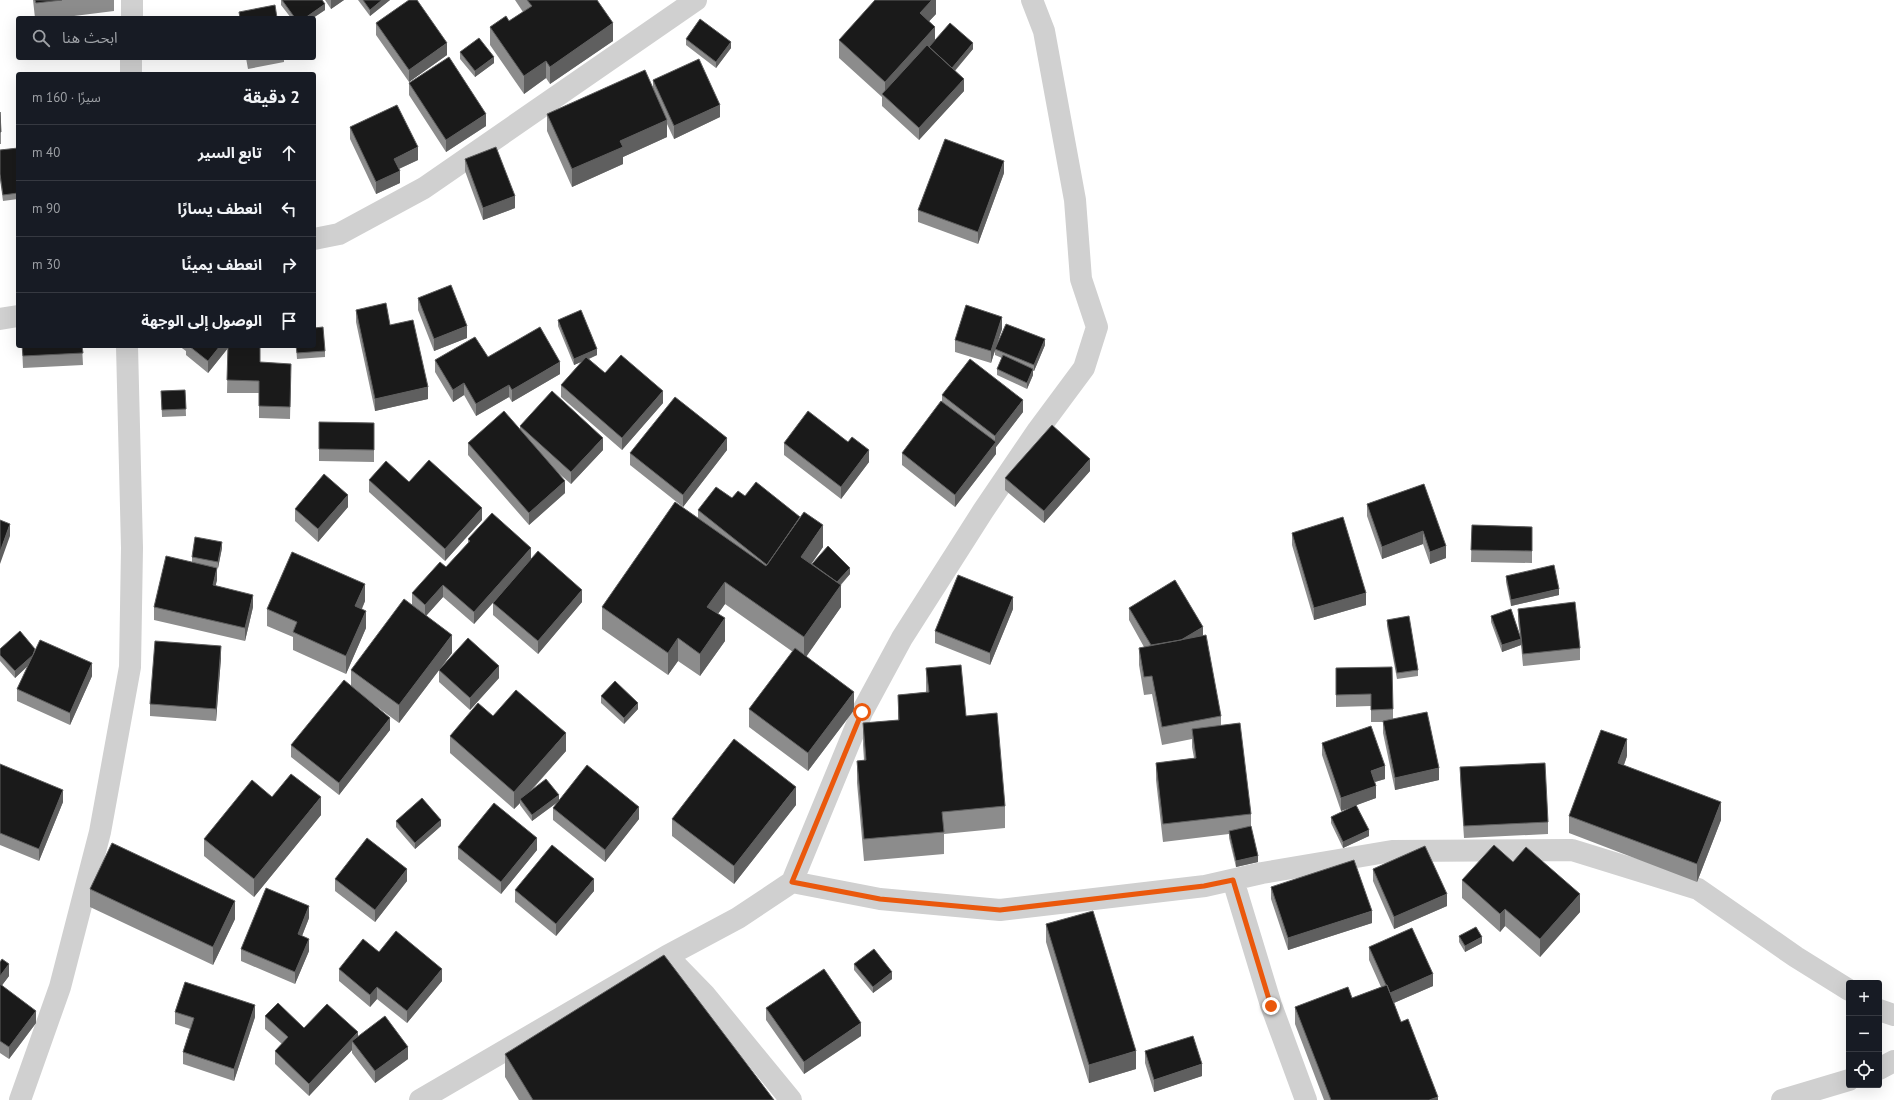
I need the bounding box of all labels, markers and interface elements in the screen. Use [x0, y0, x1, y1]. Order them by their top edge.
search box [16, 16, 316, 60]
icon: search [30, 27, 52, 49]
text: ابحث هنا [62, 28, 118, 47]
text: 2 دقيقة [243, 86, 300, 108]
text: سيرًا · 160 m [32, 89, 101, 106]
icon: ahead [278, 142, 300, 164]
text: تابع السير [198, 143, 262, 162]
text: 40 m [32, 144, 60, 161]
icon: left [278, 198, 300, 220]
text: انعطف يسارًا [178, 199, 262, 218]
text: 90 m [32, 200, 60, 217]
icon: right [278, 254, 300, 276]
text: انعطف يمينًا [182, 255, 262, 274]
text: 30 m [32, 256, 60, 273]
icon: arrive [278, 310, 300, 332]
text: الوصول إلى الوجهة [141, 311, 262, 330]
route start [853, 703, 871, 721]
map controls [1846, 980, 1882, 1088]
button: + [1846, 980, 1882, 1016]
route end [1262, 997, 1280, 1015]
button: − [1846, 1016, 1882, 1052]
button: locate [1846, 1052, 1882, 1088]

